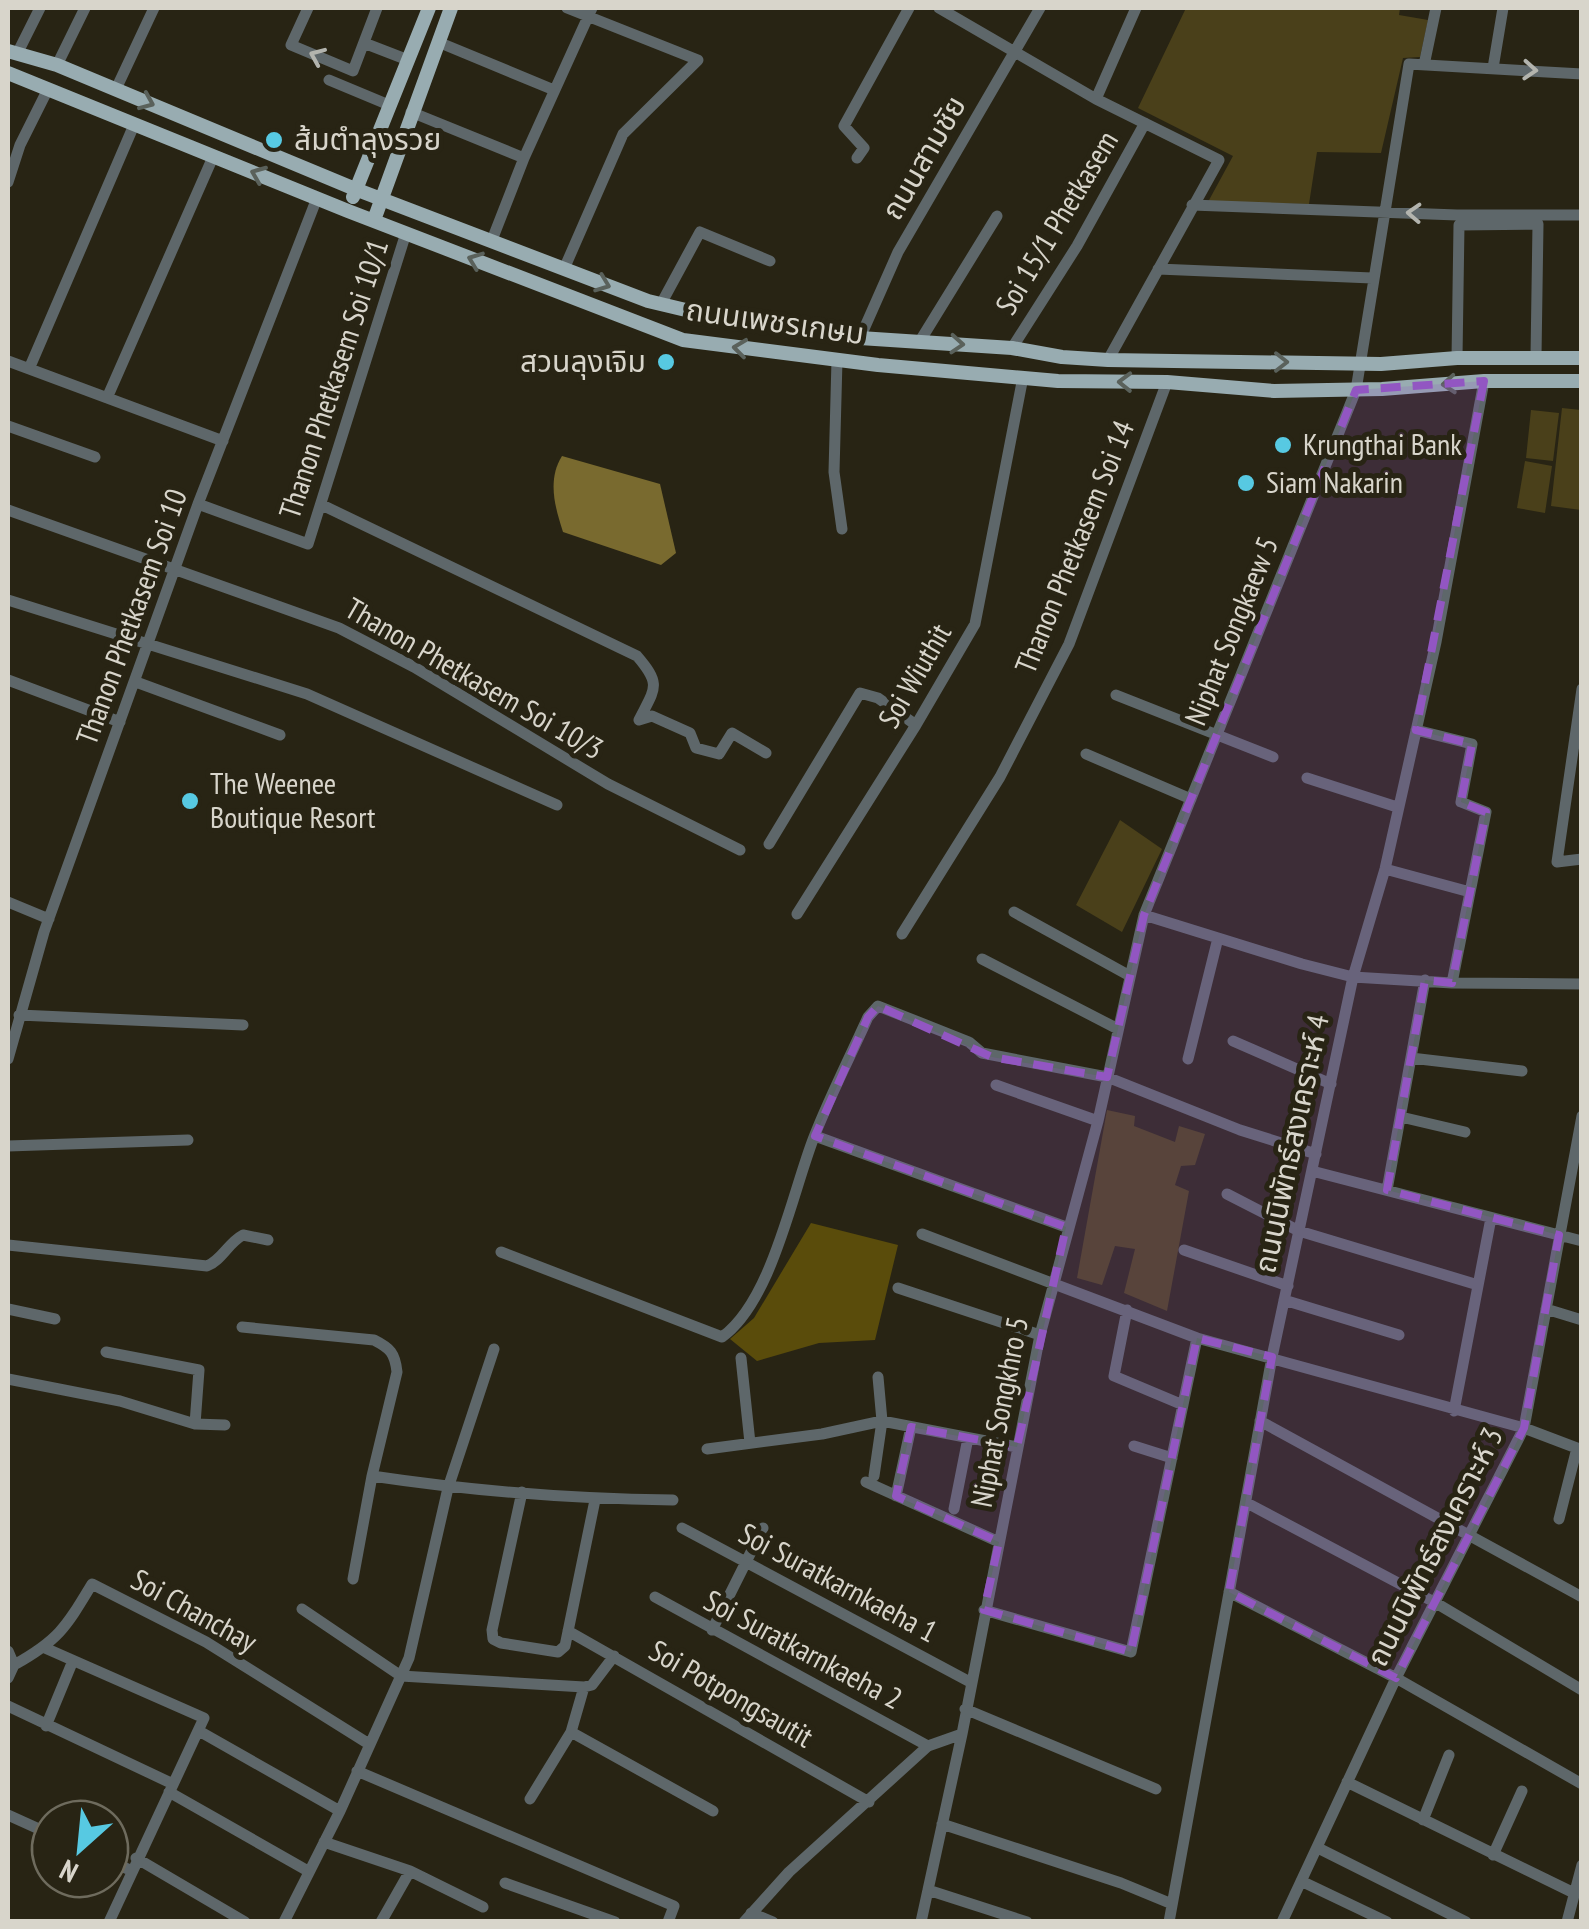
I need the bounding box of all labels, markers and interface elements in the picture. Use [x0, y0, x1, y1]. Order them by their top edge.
one-way arrow [309, 48, 327, 68]
one-way arrow [1523, 59, 1539, 80]
street label: ถนนสามชัย [872, 88, 974, 226]
one-way arrow [137, 90, 155, 110]
place label: ส้มตำลุงรวย [294, 119, 441, 158]
street label: Soi 15/1 Phetkasem [986, 123, 1126, 321]
marker: ส้มตำลุงรวย [263, 129, 285, 151]
one-way arrow [250, 166, 267, 186]
one-way arrow [1406, 203, 1422, 224]
street label: Thanon Phetkasem Soi 10/1 [269, 234, 396, 523]
one-way arrow [468, 251, 485, 271]
one-way arrow [593, 272, 610, 292]
street label: ถนนเพชรเกษม [684, 289, 867, 352]
one-way arrow [950, 333, 966, 354]
one-way arrow [732, 338, 748, 359]
place label: สวนลุงเจิม [520, 341, 646, 380]
marker: สวนลุงเจิม [655, 351, 677, 373]
one-way arrow [1274, 351, 1290, 373]
one-way arrow [1116, 371, 1132, 392]
one-way arrow [1441, 372, 1457, 394]
street label: Thanon Phetkasem Soi 14 [1005, 414, 1142, 679]
place label: Krungthai Bank [1303, 424, 1462, 463]
marker: Krungthai Bank [1272, 434, 1294, 456]
place label: Siam Nakarin [1266, 462, 1403, 501]
marker: Siam Nakarin [1235, 472, 1257, 494]
street label: Thanon Phetkasem Soi 10 [66, 483, 195, 750]
street label: Niphat Songkaew 5 [1175, 530, 1286, 731]
street label: Thanon Phetkasem Soi 10/3 [339, 588, 611, 768]
street label: Soi Wiuthit [868, 615, 959, 734]
place label: The Weenee Boutique Resort [210, 763, 376, 836]
marker: The Weenee Boutique Resort [179, 790, 201, 812]
street label: ถนนนิพัทธ์สงเคราะห์ 4 [1244, 1011, 1337, 1277]
street label: Niphat Songkhro 5 [961, 1313, 1036, 1510]
street label: ถนนนิพัทธ์สงเคราะห์ 3 [1357, 1420, 1511, 1672]
street label: Soi Suratkarnkaeha 1 [733, 1513, 945, 1650]
street label: Soi Chanchay [125, 1559, 265, 1661]
street label: Soi Suratkarnkaeha 2 [698, 1580, 910, 1717]
street label: Soi Potpongsautit [643, 1630, 821, 1756]
north arrow [30, 1799, 130, 1899]
text: N [53, 1852, 84, 1892]

